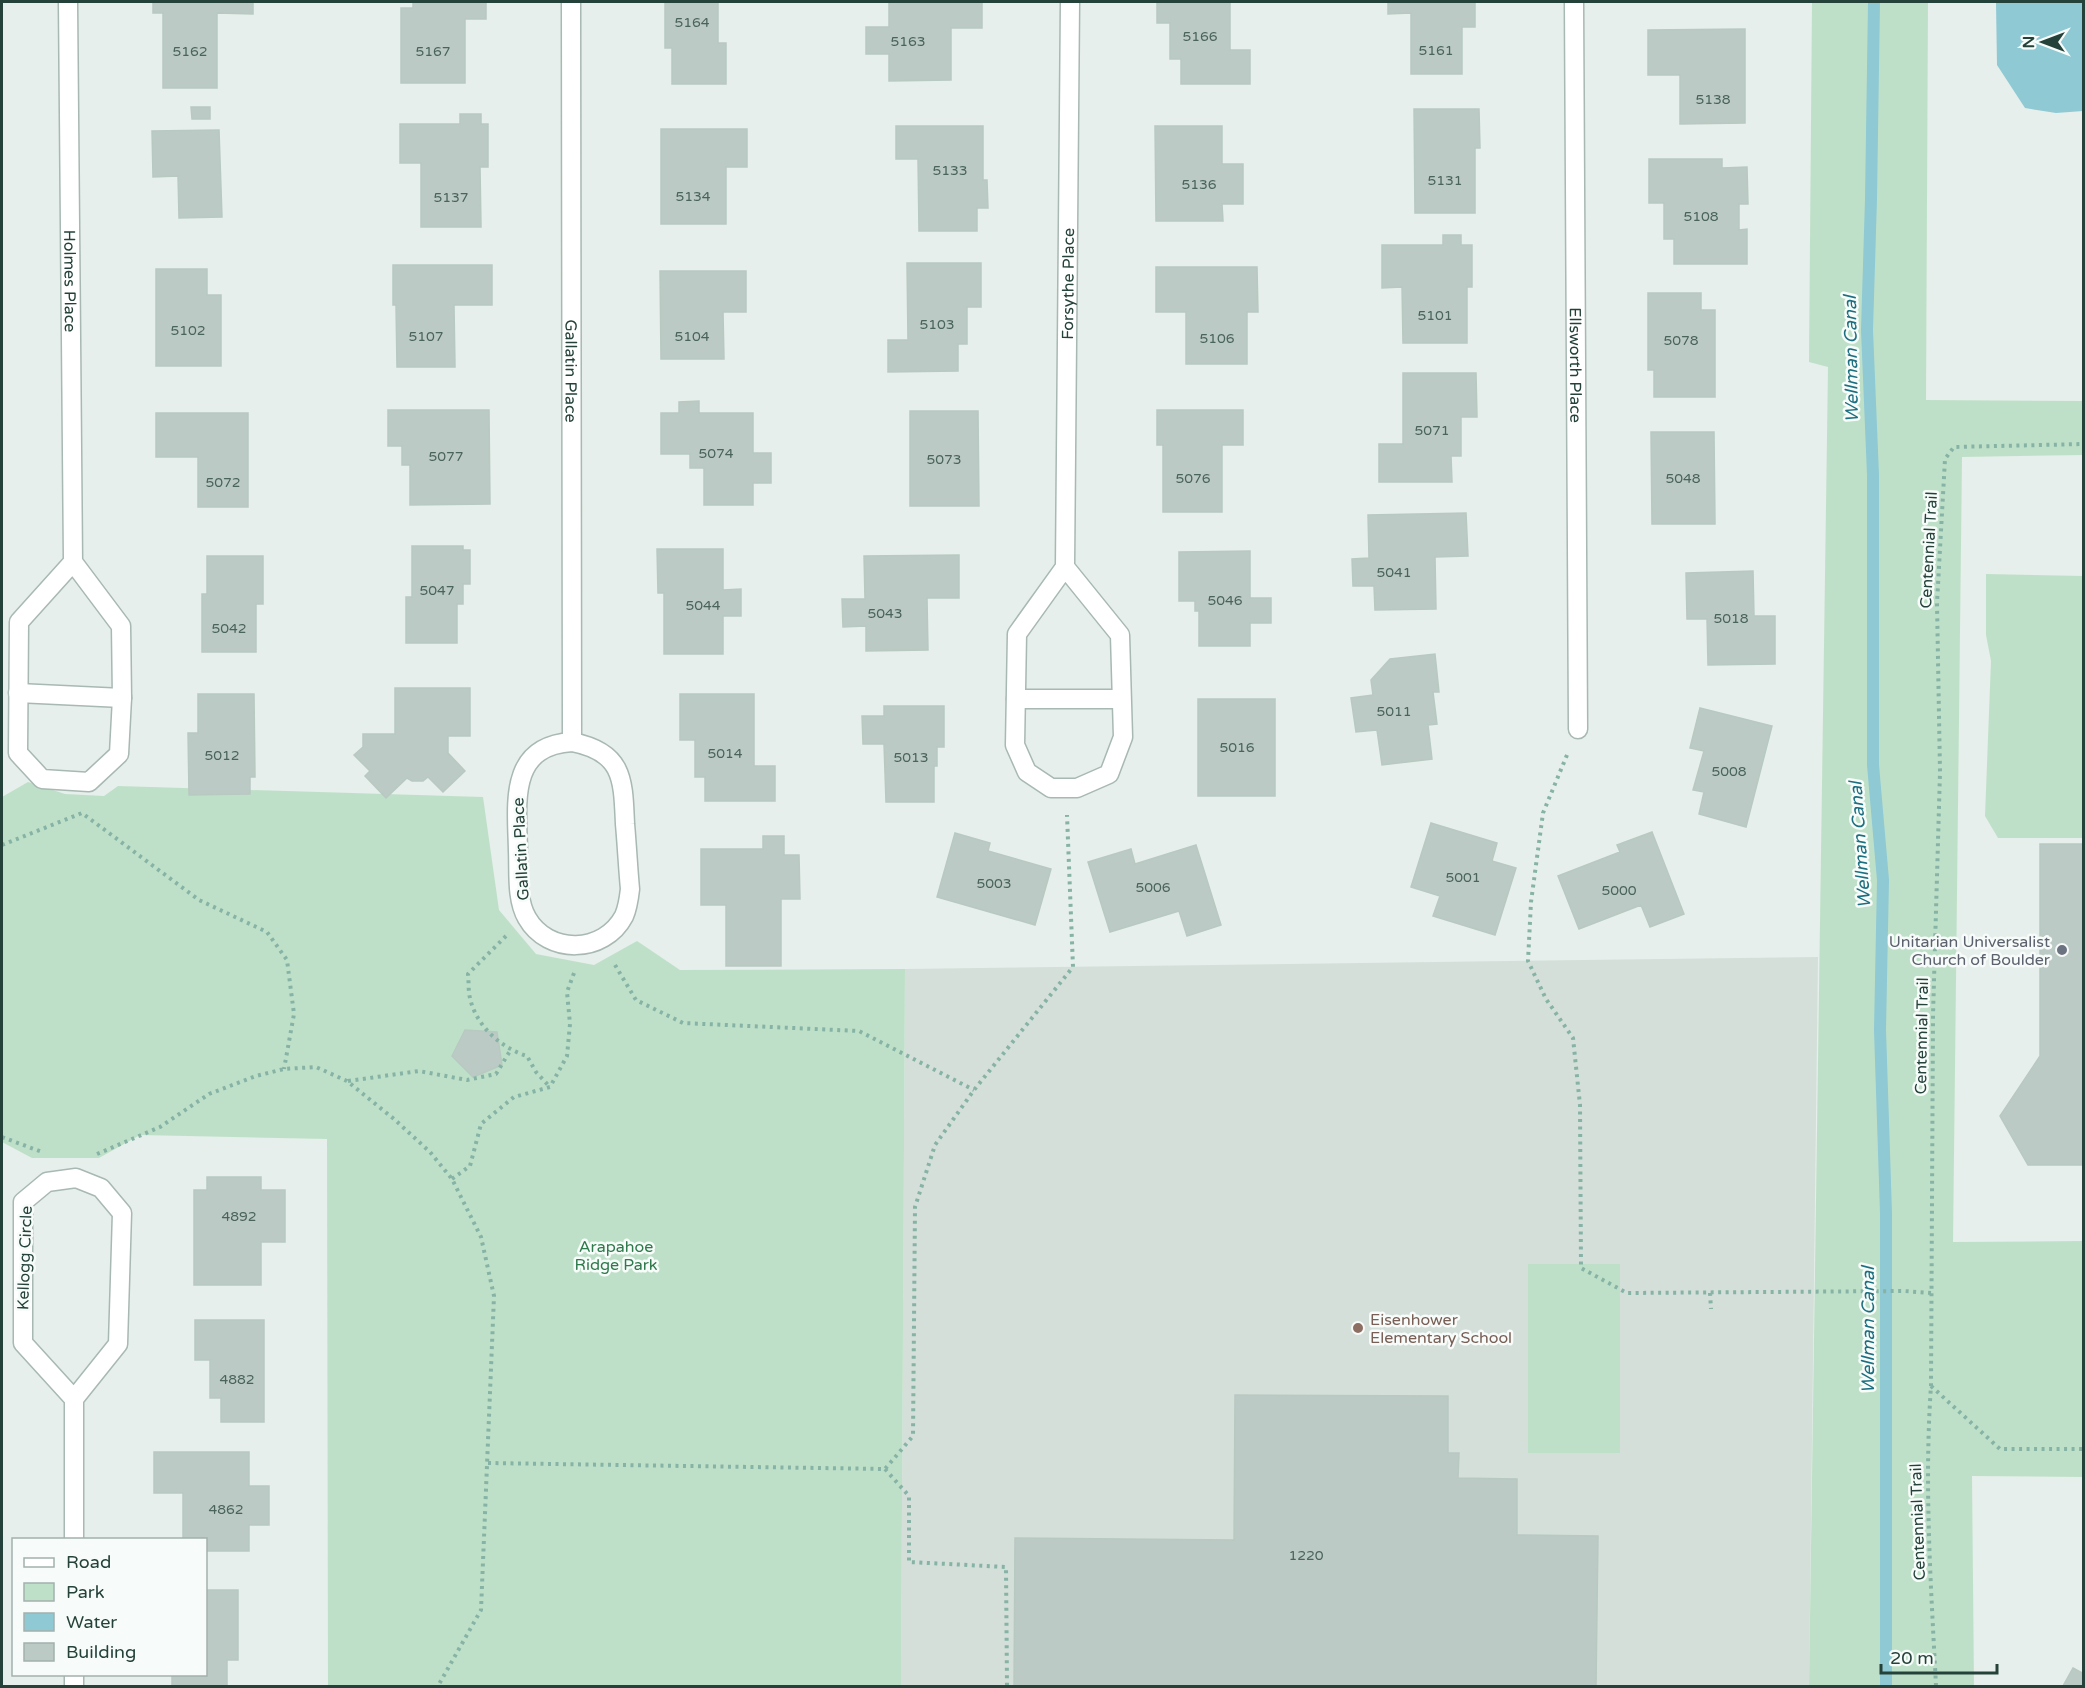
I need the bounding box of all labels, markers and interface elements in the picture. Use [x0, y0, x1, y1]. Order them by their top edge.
north arrow [2013, 12, 2073, 72]
house number: 5164 [674, 14, 710, 31]
house number: 5166 [1182, 28, 1218, 45]
house number: 5163 [890, 33, 926, 50]
text: N [2019, 36, 2039, 48]
house number: 5161 [1418, 42, 1454, 59]
house number: 5162 [172, 43, 208, 60]
house number: 5167 [415, 43, 451, 60]
house number: 5138 [1695, 91, 1731, 108]
house number: 5133 [932, 162, 968, 179]
house number: 5131 [1427, 172, 1463, 189]
house number: 5136 [1181, 176, 1217, 193]
house number: 5134 [675, 188, 711, 205]
house number: 5137 [433, 189, 469, 206]
house number: 5108 [1683, 208, 1719, 225]
street label: Forsythe Place [1058, 228, 1079, 340]
street label: Holmes Place [59, 230, 80, 332]
water label: Wellman Canal [1839, 293, 1863, 423]
house number: 5101 [1417, 307, 1453, 324]
street label: Ellsworth Place [1565, 307, 1585, 423]
house number: 5103 [919, 316, 955, 333]
street label: Gallatin Place [560, 319, 581, 423]
house number: 5102 [170, 322, 206, 339]
house number: 5107 [408, 328, 444, 345]
house number: 5104 [674, 328, 710, 345]
house number: 5106 [1199, 330, 1235, 347]
house number: 5078 [1663, 332, 1699, 349]
house number: 5071 [1414, 422, 1450, 439]
house number: 5074 [698, 445, 734, 462]
house number: 5077 [428, 448, 464, 465]
house number: 5073 [926, 451, 962, 468]
house number: 5076 [1175, 470, 1211, 487]
house number: 5048 [1665, 470, 1701, 487]
house number: 5072 [205, 474, 241, 491]
street label: Centennial Trail [1916, 491, 1942, 609]
house number: 5041 [1376, 564, 1412, 581]
house number: 5047 [419, 582, 455, 599]
house number: 5046 [1207, 592, 1243, 609]
house number: 5044 [685, 597, 721, 614]
house number: 5043 [867, 605, 903, 622]
house number: 5018 [1713, 610, 1749, 627]
house number: 5042 [211, 620, 247, 637]
house number: 5011 [1376, 703, 1412, 720]
house number: 5016 [1219, 739, 1255, 756]
house number: 5014 [707, 745, 743, 762]
house number: 5012 [204, 747, 240, 764]
house number: 5013 [893, 749, 929, 766]
house number: 5008 [1711, 763, 1747, 780]
water label: Wellman Canal [1844, 778, 1875, 909]
street label: Gallatin Place [508, 797, 534, 901]
house number: 5001 [1445, 869, 1481, 886]
house number: 5003 [976, 875, 1012, 892]
house number: 5006 [1135, 879, 1171, 896]
house number: 5000 [1601, 882, 1637, 899]
place label: Unitarian Universalist Church of Boulder [1889, 932, 2051, 970]
marker: Unitarian Universalist Church of Boulder [2055, 943, 2069, 957]
street label: Centennial Trail [1911, 977, 1933, 1095]
street label: Kellogg Circle [13, 1206, 37, 1311]
house number: 4892 [221, 1208, 257, 1225]
park label: Arapahoe Ridge Park [575, 1237, 658, 1275]
water label: Wellman Canal [1857, 1264, 1879, 1394]
place label: Eisenhower Elementary School [1370, 1310, 1512, 1348]
marker: Eisenhower Elementary School [1351, 1321, 1365, 1335]
house number: 4882 [219, 1371, 255, 1388]
street label: Centennial Trail [1906, 1463, 1930, 1581]
house number: 4862 [208, 1501, 244, 1518]
legend [12, 1538, 207, 1676]
house number: 1220 [1288, 1547, 1324, 1564]
text: Road [66, 1551, 111, 1573]
text: Park [66, 1581, 105, 1603]
text: Water [66, 1611, 117, 1633]
scale bar [1881, 1637, 1996, 1675]
text: Building [66, 1641, 136, 1663]
text: 20 m [1890, 1647, 1934, 1669]

